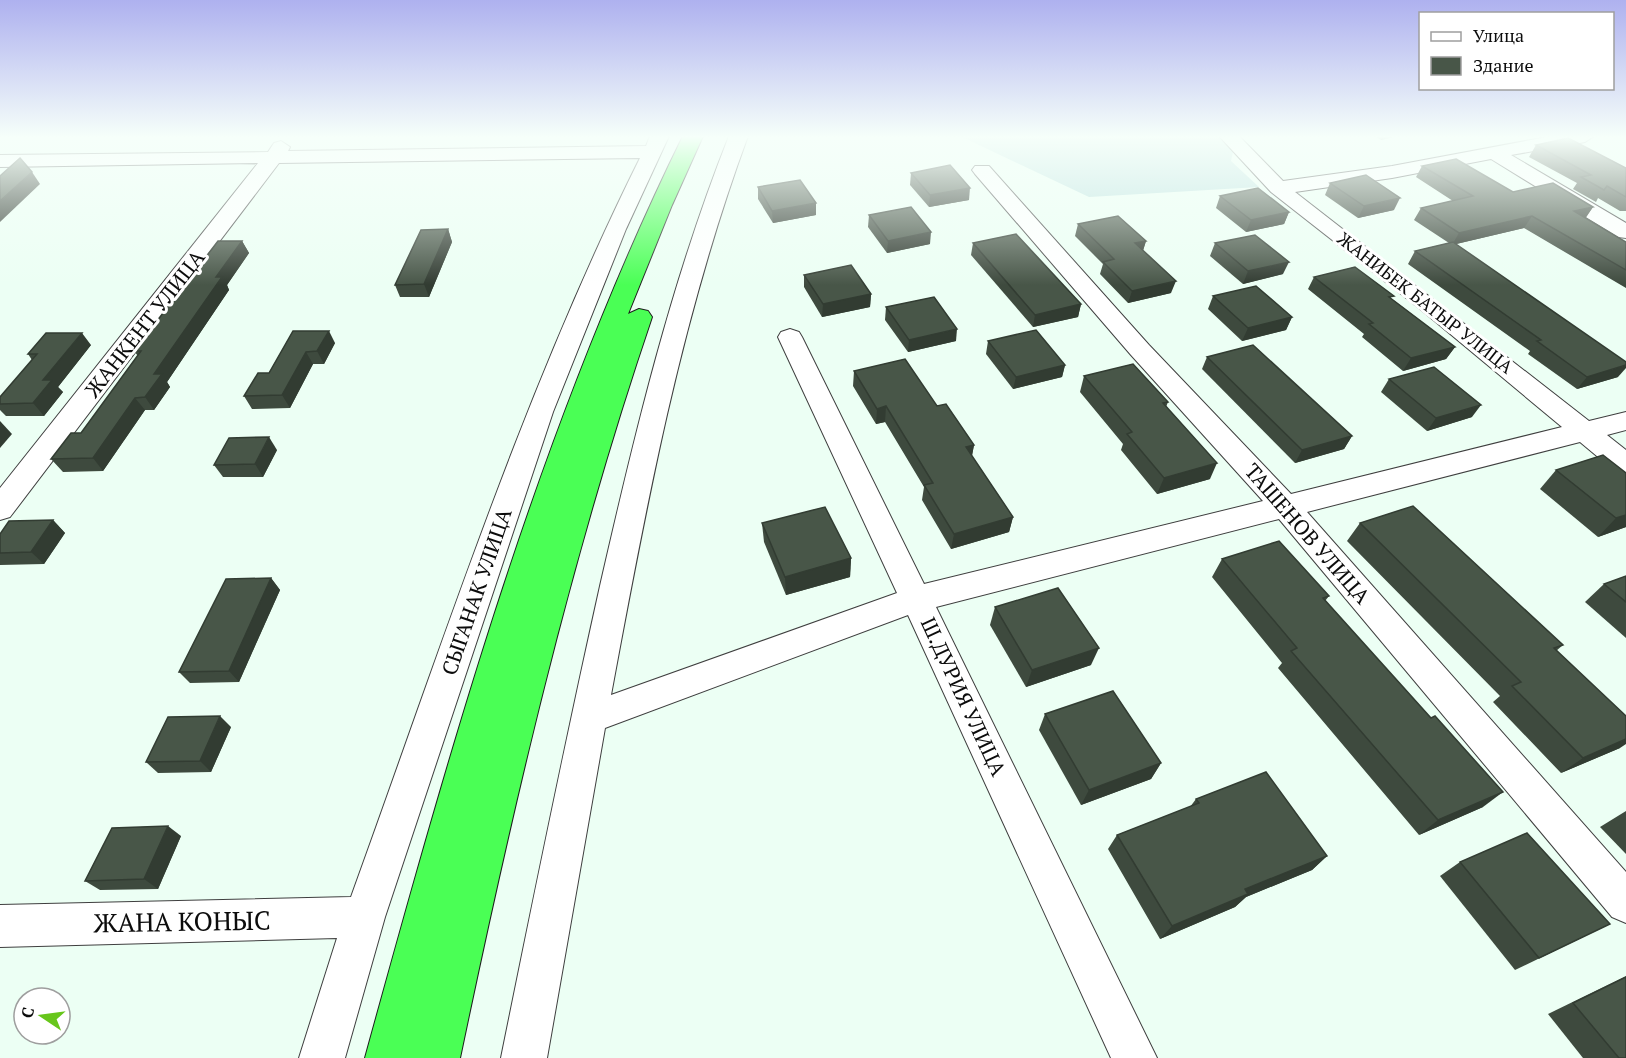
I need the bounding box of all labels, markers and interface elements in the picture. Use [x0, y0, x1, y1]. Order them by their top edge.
legend [1419, 12, 1614, 90]
text: Улица [1473, 23, 1524, 47]
text: Здание [1473, 53, 1533, 77]
street label: ЖАНИБЕК БАТЫР УЛИЦА [1333, 226, 1519, 379]
street label: ЖАНКЕНТ УЛИЦА [78, 243, 211, 403]
street label: ТАШЕНОВ УЛИЦА [1239, 457, 1377, 610]
street label: СЫГАНАК УЛИЦА [434, 504, 518, 679]
street label: Ш.ДУРИЯ УЛИЦА [915, 613, 1013, 781]
street label: ЖАНА КОНЫС [93, 902, 271, 940]
north arrow [12, 986, 72, 1046]
text: С [15, 1005, 39, 1020]

